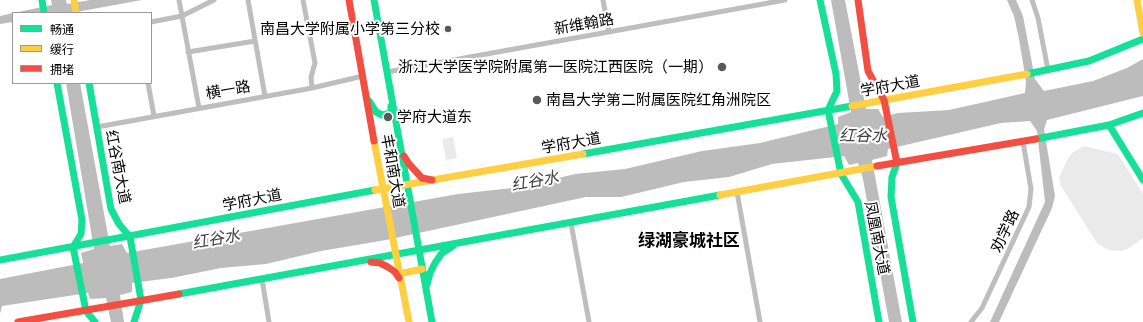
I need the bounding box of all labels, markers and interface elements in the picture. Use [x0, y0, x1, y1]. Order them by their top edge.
street label: 新维翰路 [553, 10, 615, 38]
legend [12, 12, 152, 84]
place label: 南昌大学附属小学第三分校 [260, 20, 440, 38]
text: 畅通 [50, 22, 74, 36]
marker: 南昌大学附属小学第三分校 [443, 24, 453, 34]
text: 缓行 [50, 42, 74, 56]
place label: 浙江大学医学院附属第一医院江西医院（一期） [398, 58, 713, 76]
marker: 浙江大学医学院附属第一医院江西医院（一期） [716, 61, 728, 73]
text: 拥堵 [50, 62, 74, 76]
street label: 学府大道 [859, 72, 921, 100]
street label: 横一路 [204, 77, 252, 103]
place label: 南昌大学第二附属医院红角洲院区 [546, 91, 771, 109]
marker: 南昌大学第二附属医院红角洲院区 [531, 94, 543, 106]
place label: 学府大道东 [397, 108, 472, 126]
marker: 学府大道东 [382, 111, 394, 123]
water label: 红谷水 [839, 126, 887, 146]
street label: 红谷南大道 [102, 128, 134, 206]
street label: 学府大道 [540, 129, 602, 157]
street label: 丰和南大道 [378, 133, 408, 209]
water label: 红谷水 [510, 167, 560, 195]
street label: 学府大道 [221, 185, 283, 215]
street label: 凤凰南大道 [861, 199, 893, 277]
street label: 劝学路 [987, 207, 1023, 255]
water label: 红谷水 [191, 225, 241, 253]
district label: 绿湖豪城社区 [638, 230, 740, 250]

